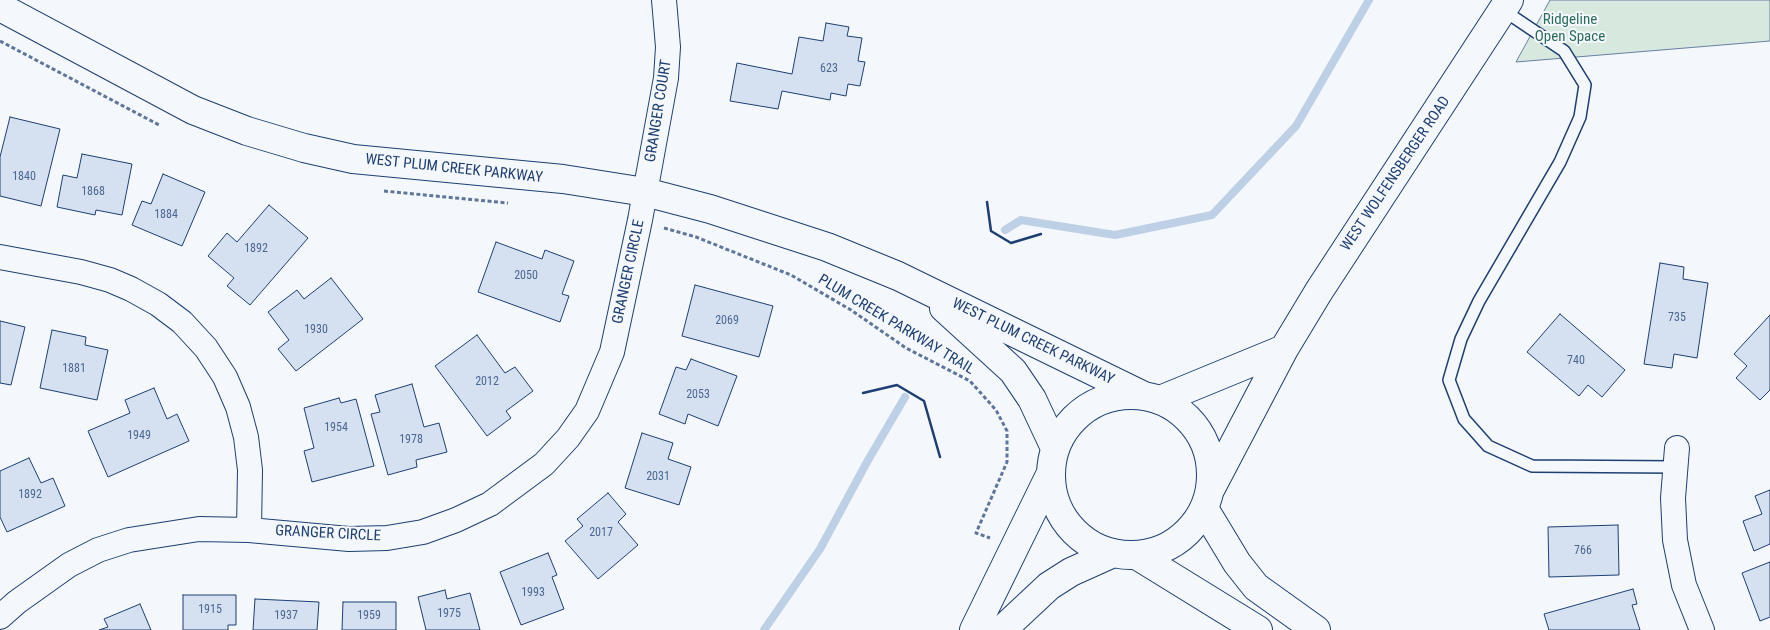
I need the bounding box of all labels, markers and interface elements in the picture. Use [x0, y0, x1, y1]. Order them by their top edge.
park label: Ridgeline Open Space [1535, 11, 1605, 46]
street label: GRANGER COURT [642, 58, 676, 164]
house number: 623 [820, 62, 838, 76]
street label: WEST WOLFENSBERGER ROAD [1337, 93, 1455, 255]
street label: WEST PLUM CREEK PARKWAY [364, 151, 544, 187]
house number: 1840 [12, 170, 36, 184]
house number: 1868 [81, 185, 105, 199]
house number: 1884 [154, 208, 178, 222]
street label: GRANGER CIRCLE [609, 218, 649, 326]
house number: 1892 [244, 242, 268, 256]
house number: 2050 [514, 269, 538, 283]
street label: PLUM CREEK PARKWAY TRAIL [815, 271, 977, 379]
street label: WEST PLUM CREEK PARKWAY [949, 295, 1117, 389]
house number: 735 [1668, 311, 1686, 325]
house number: 2069 [715, 314, 739, 328]
house number: 1930 [304, 323, 328, 337]
house number: 740 [1567, 354, 1585, 368]
house number: 1881 [62, 362, 86, 376]
house number: 2012 [475, 375, 499, 389]
house number: 2053 [686, 388, 710, 402]
house number: 1954 [324, 421, 348, 435]
house number: 1949 [127, 429, 151, 443]
house number: 1978 [399, 433, 423, 447]
house number: 2031 [646, 470, 670, 484]
house number: 1892 [18, 488, 42, 502]
street label: GRANGER CIRCLE [275, 522, 381, 546]
house number: 2017 [589, 526, 613, 540]
house number: 766 [1574, 544, 1592, 558]
house number: 1993 [521, 586, 545, 600]
house number: 1915 [198, 603, 222, 617]
house number: 1975 [437, 607, 461, 621]
house number: 1937 [274, 609, 298, 623]
house number: 1959 [357, 609, 381, 623]

